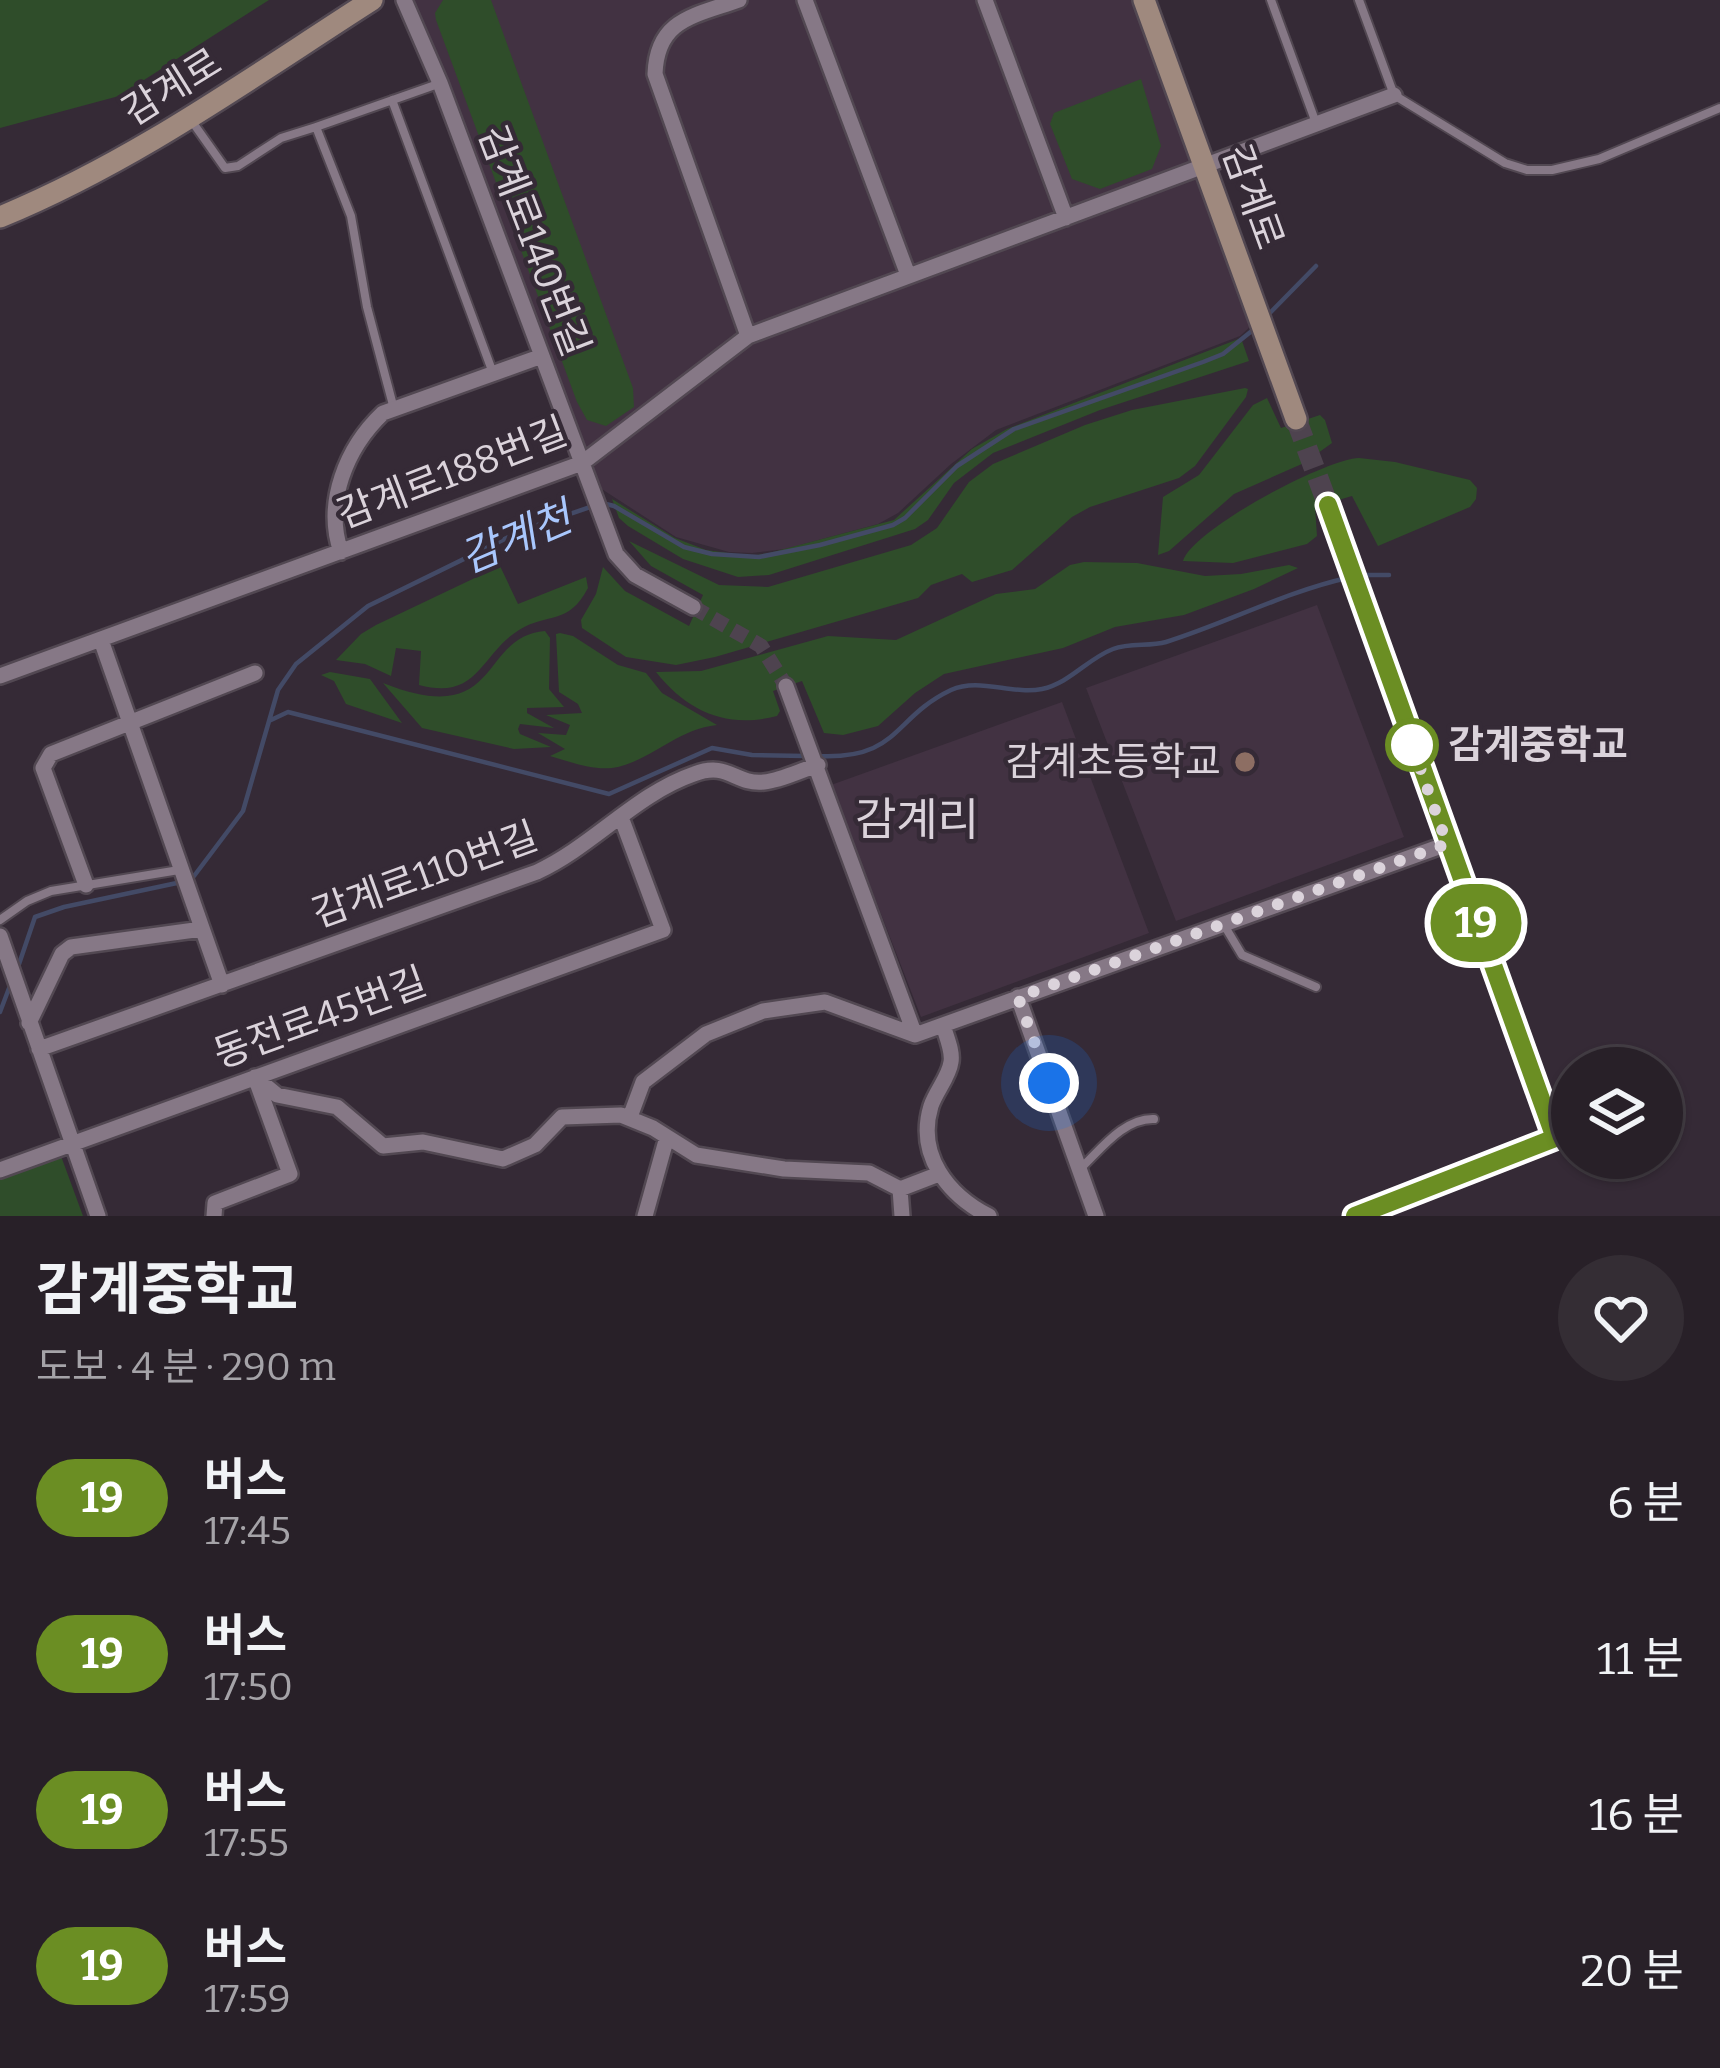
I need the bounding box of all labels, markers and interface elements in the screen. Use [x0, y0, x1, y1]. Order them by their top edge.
street label: 감계로 [114, 39, 230, 135]
street label: 감계로140번길 [469, 119, 599, 363]
street label: 감계로 [1213, 139, 1293, 255]
street label: 감계로188번길 [331, 408, 573, 538]
water label: 감계천 [453, 491, 583, 584]
marker: 감계중학교 [1387, 720, 1437, 770]
place label: 감계중학교 [1448, 722, 1627, 768]
place label: 감계초등학교 [1006, 739, 1221, 785]
marker: 감계초등학교 [1232, 749, 1258, 775]
district label: 감계리 [855, 793, 979, 847]
street label: 감계로110번길 [306, 813, 544, 937]
line badge: 19 [1422, 884, 1530, 962]
text: 19 [1455, 898, 1497, 948]
street label: 동전로45번길 [207, 958, 433, 1078]
map controls [1551, 1047, 1683, 1179]
button: layers [1551, 1047, 1683, 1179]
your location [1019, 1053, 1079, 1113]
button: heart [1558, 1255, 1684, 1381]
text: 감계중학교 [36, 1256, 298, 1324]
text: 도보 · 4 분 · 290 m [36, 1344, 336, 1390]
text: 버스 [204, 1453, 287, 1507]
text: 19 [81, 1473, 123, 1523]
text: 6 분 [1607, 1476, 1684, 1530]
text: 17:45 [204, 1508, 291, 1554]
text: 버스 [204, 1609, 287, 1663]
text: 19 [81, 1629, 123, 1679]
text: 11 분 [1597, 1632, 1684, 1686]
text: 17:50 [204, 1664, 293, 1710]
text: 버스 [204, 1765, 287, 1819]
text: 19 [81, 1785, 123, 1835]
text: 16 분 [1589, 1788, 1684, 1842]
text: 17:55 [204, 1820, 289, 1866]
text: 버스 [204, 1921, 287, 1975]
text: 19 [81, 1941, 123, 1991]
text: 20 분 [1580, 1944, 1684, 1998]
text: 17:59 [204, 1976, 291, 2022]

